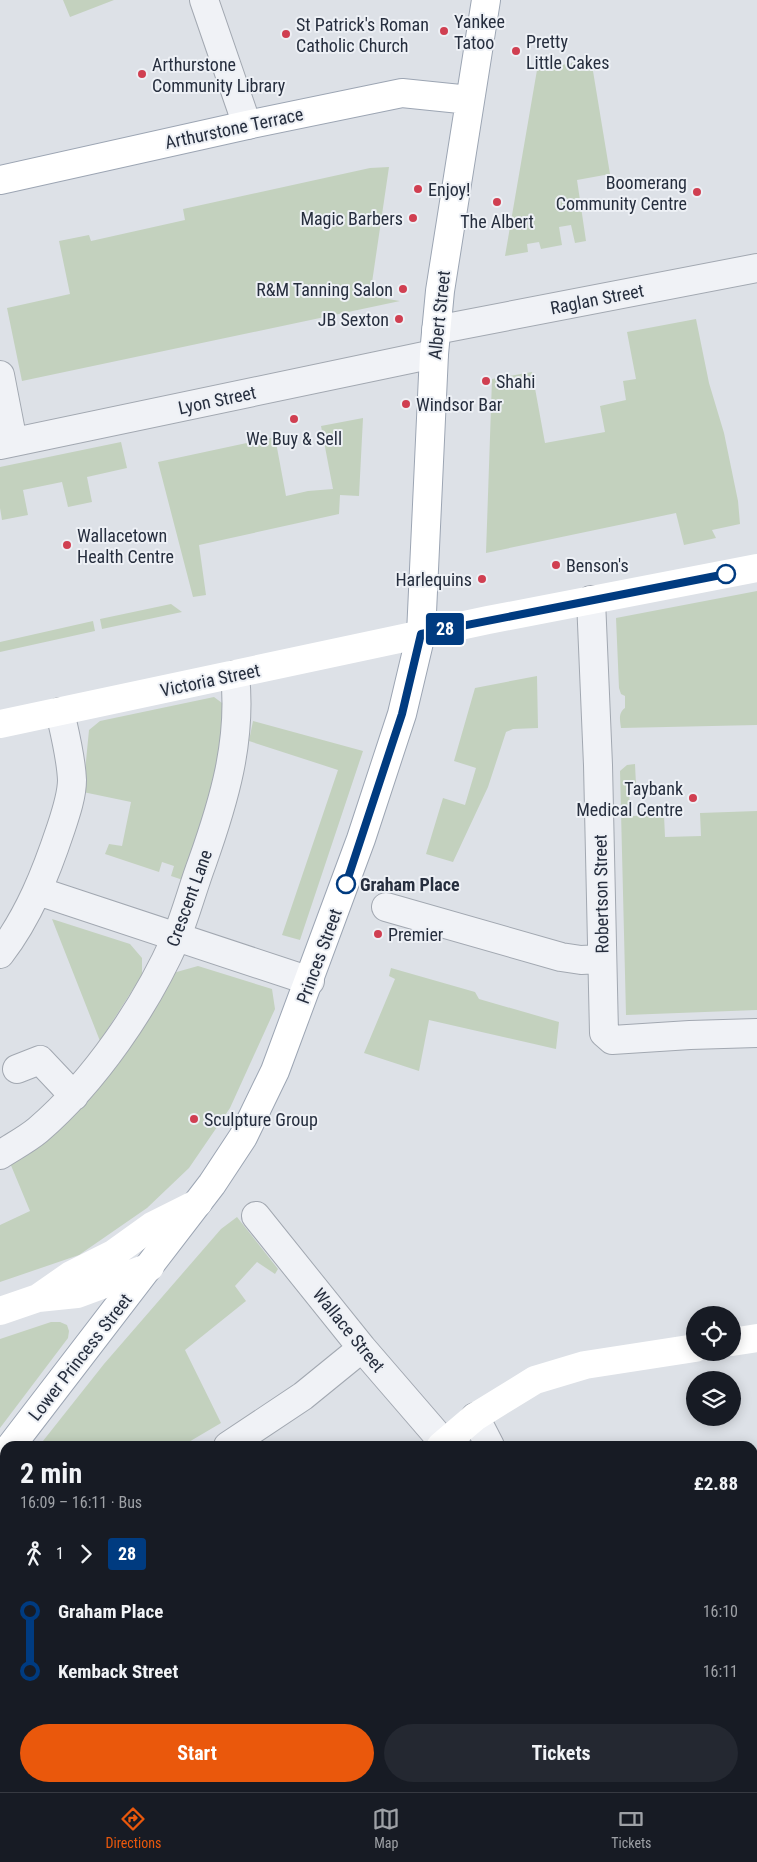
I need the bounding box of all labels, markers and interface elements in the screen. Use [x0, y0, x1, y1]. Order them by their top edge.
place label: Yankee Tatoo [454, 11, 505, 53]
place label: St Patrick's Roman Catholic Church [296, 14, 429, 56]
marker: Yankee Tatoo [438, 25, 450, 37]
marker: St Patrick's Roman Catholic Church [280, 28, 292, 40]
place label: Pretty Little Cakes [526, 31, 609, 73]
marker: Pretty Little Cakes [510, 45, 522, 57]
place label: Arthurstone Community Library [152, 54, 286, 96]
marker: Arthurstone Community Library [136, 68, 148, 80]
street label: Arthurstone Terrace [163, 103, 305, 153]
place label: Boomerang Community Centre [556, 172, 687, 214]
place label: Enjoy! [428, 179, 471, 200]
marker: Enjoy! [412, 183, 424, 195]
marker: Boomerang Community Centre [691, 186, 703, 198]
marker: The Albert [491, 196, 503, 208]
place label: Magic Barbers [300, 208, 403, 229]
place label: The Albert [460, 211, 534, 232]
marker: Magic Barbers [407, 212, 419, 224]
street label: Albert Street [424, 269, 454, 361]
place label: R&M Tanning Salon [256, 279, 393, 300]
street label: Raglan Street [548, 280, 646, 318]
marker: R&M Tanning Salon [397, 283, 409, 295]
place label: JB Sexton [318, 309, 389, 330]
marker: JB Sexton [393, 313, 405, 325]
place label: Shahi [496, 371, 535, 392]
marker: Shahi [480, 375, 492, 387]
street label: Lyon Street [176, 382, 258, 418]
place label: Windsor Bar [416, 394, 503, 415]
marker: Windsor Bar [400, 398, 412, 410]
marker: We Buy & Sell [288, 413, 300, 425]
place label: We Buy & Sell [246, 428, 342, 449]
place label: Wallacetown Health Centre [77, 525, 174, 567]
marker: Wallacetown Health Centre [61, 539, 73, 551]
place label: Benson's [566, 555, 629, 576]
marker: Benson's [550, 559, 562, 571]
unlabelled marker [716, 564, 736, 584]
place label: Harlequins [395, 569, 472, 590]
marker: Harlequins [476, 573, 488, 585]
line badge: 28 [422, 613, 468, 645]
text: 28 [436, 618, 454, 639]
street label: Victoria Street [158, 659, 262, 701]
place label: Taybank Medical Centre [576, 778, 683, 820]
marker: Taybank Medical Centre [687, 792, 699, 804]
street label: Robertson Street [589, 834, 613, 954]
street label: Crescent Lane [162, 847, 216, 949]
marker: Graham Place [336, 874, 356, 894]
place label: Graham Place [360, 874, 460, 895]
street label: Princes Street [292, 906, 346, 1006]
place label: Premier [388, 924, 444, 945]
marker: Premier [372, 928, 384, 940]
place label: Sculpture Group [204, 1109, 318, 1130]
marker: Sculpture Group [188, 1113, 200, 1125]
street label: Wallace Street [309, 1284, 389, 1376]
street label: Lower Princess Street [24, 1289, 136, 1425]
map controls [686, 1306, 741, 1426]
button: locate [686, 1306, 741, 1361]
button: layers [686, 1371, 741, 1426]
text: 2 min [20, 1457, 82, 1490]
text: £2.88 [694, 1472, 738, 1495]
text: 16:09 – 16:11 · Bus [20, 1493, 142, 1512]
icon: walk [20, 1540, 48, 1568]
icon: forward [72, 1540, 100, 1568]
text: 28 [118, 1543, 136, 1564]
text: 1 [56, 1544, 64, 1563]
text: Graham Place [58, 1600, 163, 1623]
text: 16:10 [703, 1602, 738, 1621]
text: Kemback Street [58, 1660, 178, 1683]
text: 16:11 [703, 1662, 738, 1681]
button: Start [20, 1724, 374, 1782]
button: Tickets [384, 1724, 738, 1782]
tab: Directions [105, 1805, 161, 1851]
tab: Map [372, 1805, 400, 1851]
tab: Tickets [611, 1805, 652, 1851]

